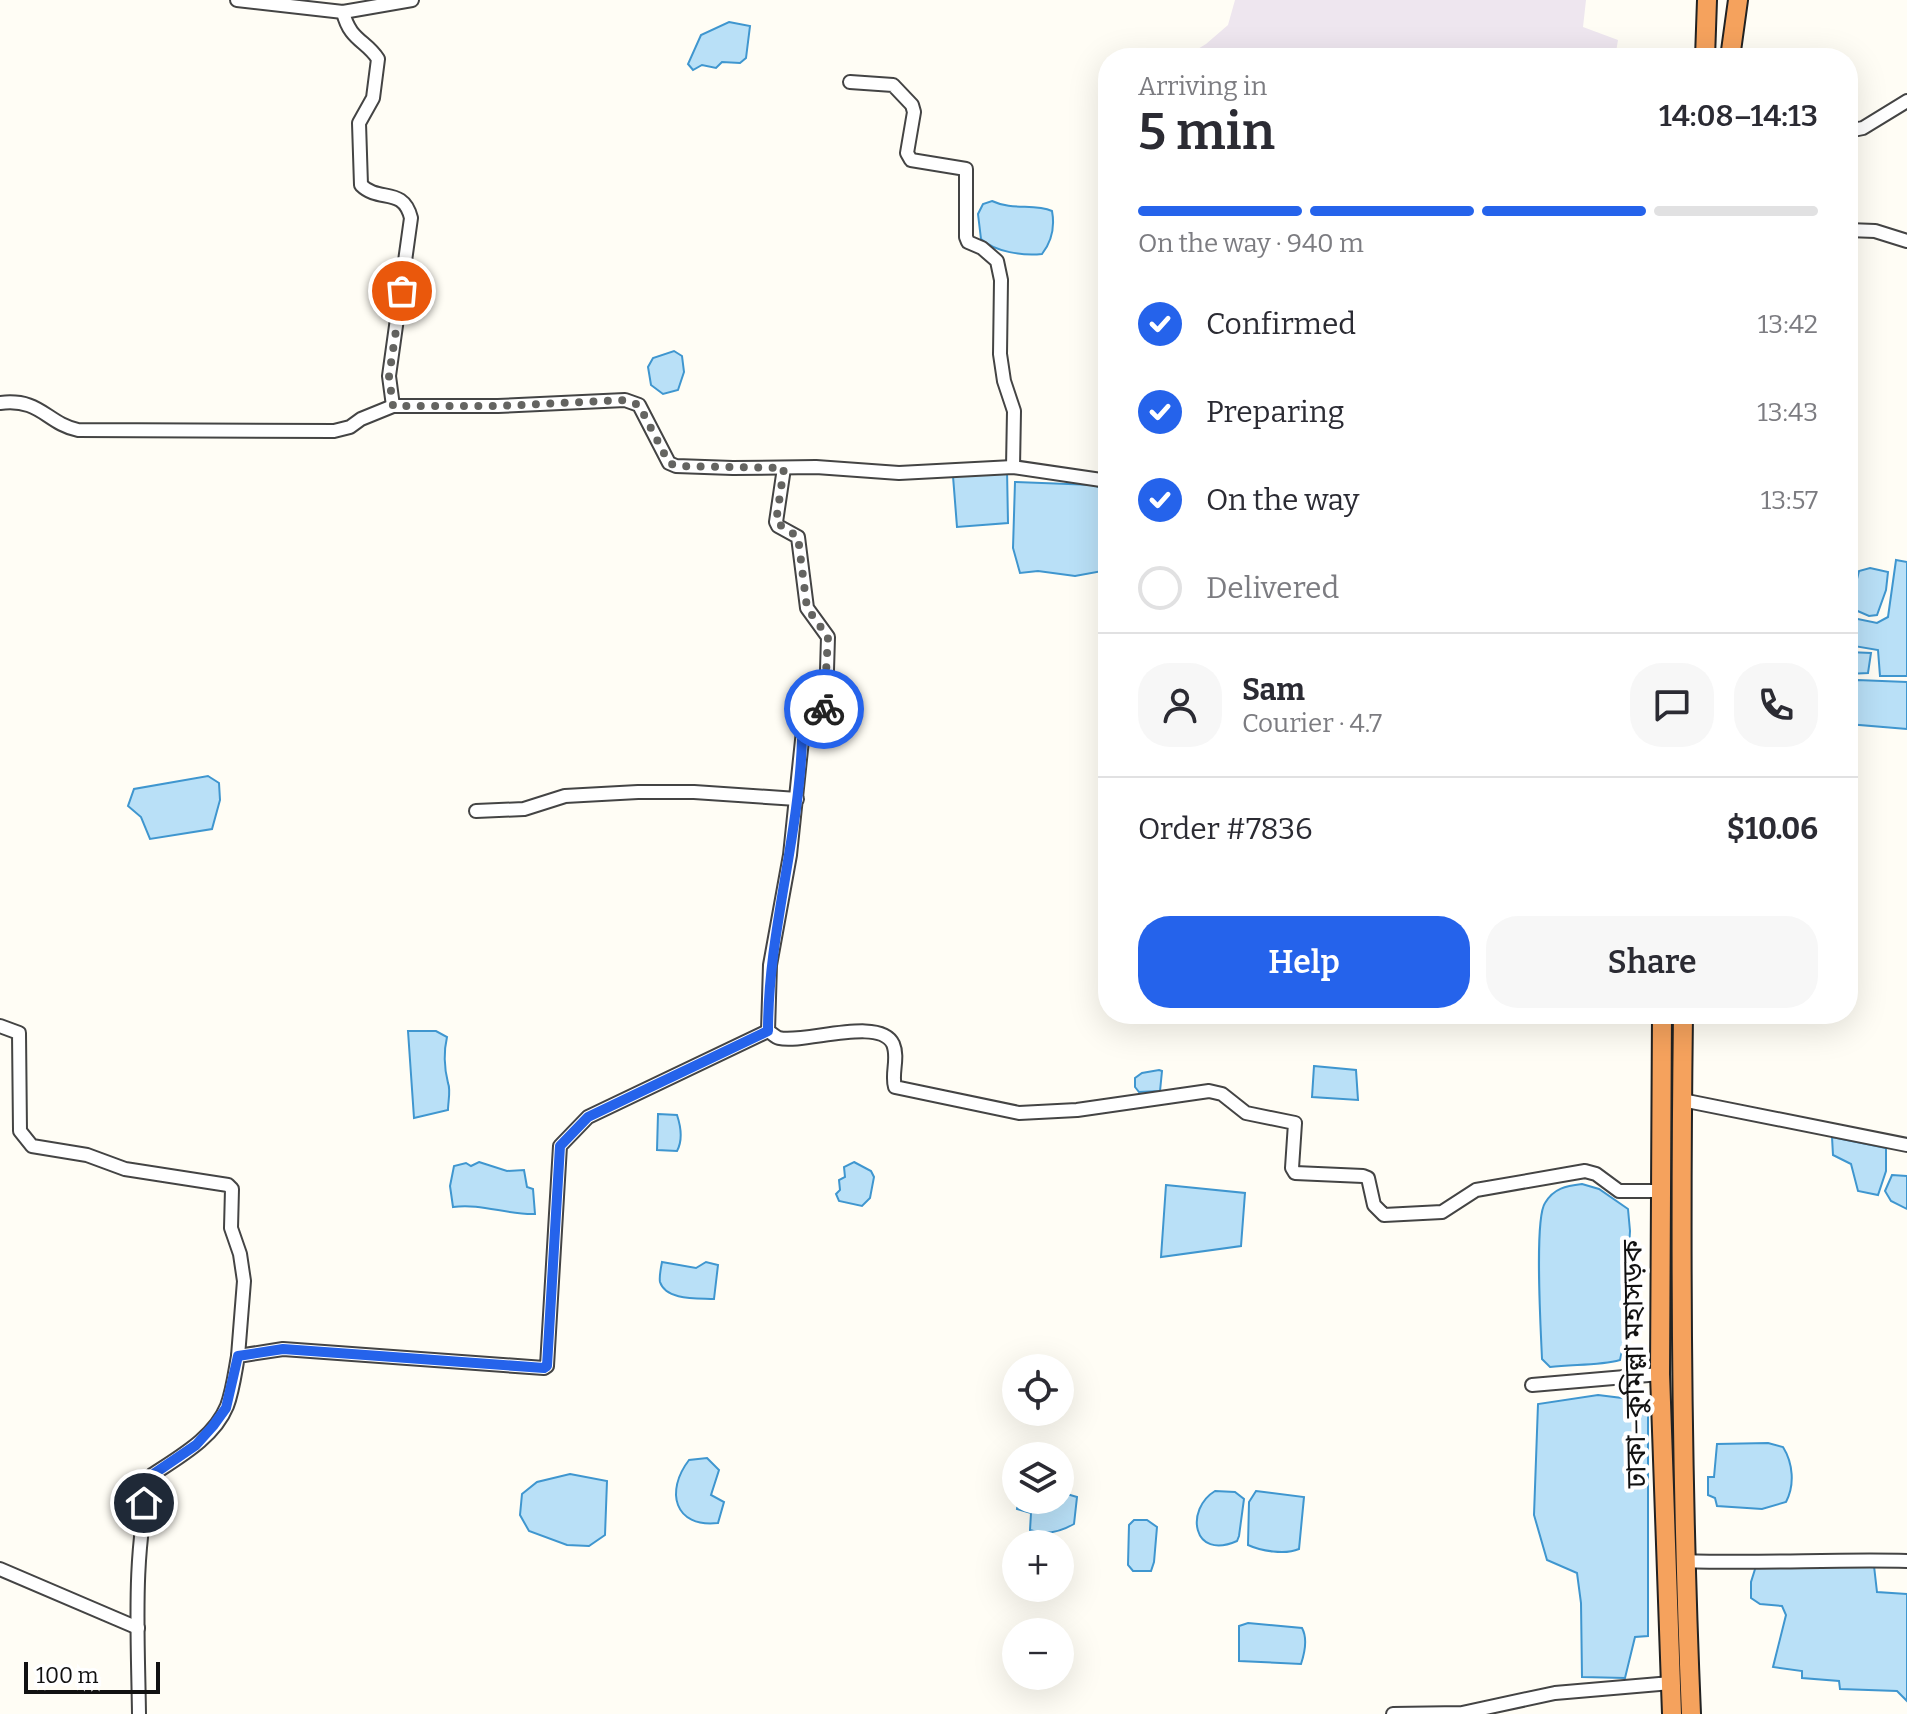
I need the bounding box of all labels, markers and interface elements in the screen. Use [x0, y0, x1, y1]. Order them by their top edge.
text: Arriving in [1138, 71, 1267, 102]
text: 14:08–14:13 [1659, 98, 1818, 134]
text: 5 min [1138, 100, 1275, 163]
text: On the way · 940 m [1138, 228, 1364, 259]
pin [368, 257, 436, 325]
icon: bag [380, 269, 424, 313]
icon: check [1138, 302, 1182, 346]
text: Confirmed [1206, 306, 1356, 342]
text: 13:42 [1758, 309, 1818, 340]
icon: check [1138, 390, 1182, 434]
text: Preparing [1206, 394, 1344, 430]
text: 13:43 [1757, 397, 1818, 428]
icon: check [1138, 478, 1182, 522]
text: On the way [1206, 482, 1359, 518]
text: 13:57 [1761, 485, 1818, 516]
text: Delivered [1206, 570, 1339, 606]
button: person [1138, 663, 1222, 747]
button: chat [1630, 663, 1714, 747]
button: phone [1734, 663, 1818, 747]
courier [784, 669, 864, 749]
text: Sam [1242, 672, 1305, 708]
icon: bike [802, 687, 846, 731]
text: Courier · 4.7 [1242, 708, 1382, 739]
text: Order #7836 [1138, 811, 1313, 847]
text: $10.06 [1727, 811, 1818, 847]
button: Help [1138, 916, 1470, 1008]
button: Share [1486, 916, 1818, 1008]
street label: ঢাকা–কুমিল্লা মহাসড়ক [1615, 1239, 1653, 1490]
map controls [1002, 1354, 1074, 1690]
button: locate [1002, 1354, 1074, 1426]
button: layers [1002, 1442, 1074, 1514]
pin [110, 1469, 178, 1537]
icon: home [122, 1481, 166, 1525]
button: + [1002, 1530, 1074, 1602]
button: − [1002, 1618, 1074, 1690]
scale bar [24, 1658, 160, 1694]
text: 100 m [36, 1662, 99, 1689]

